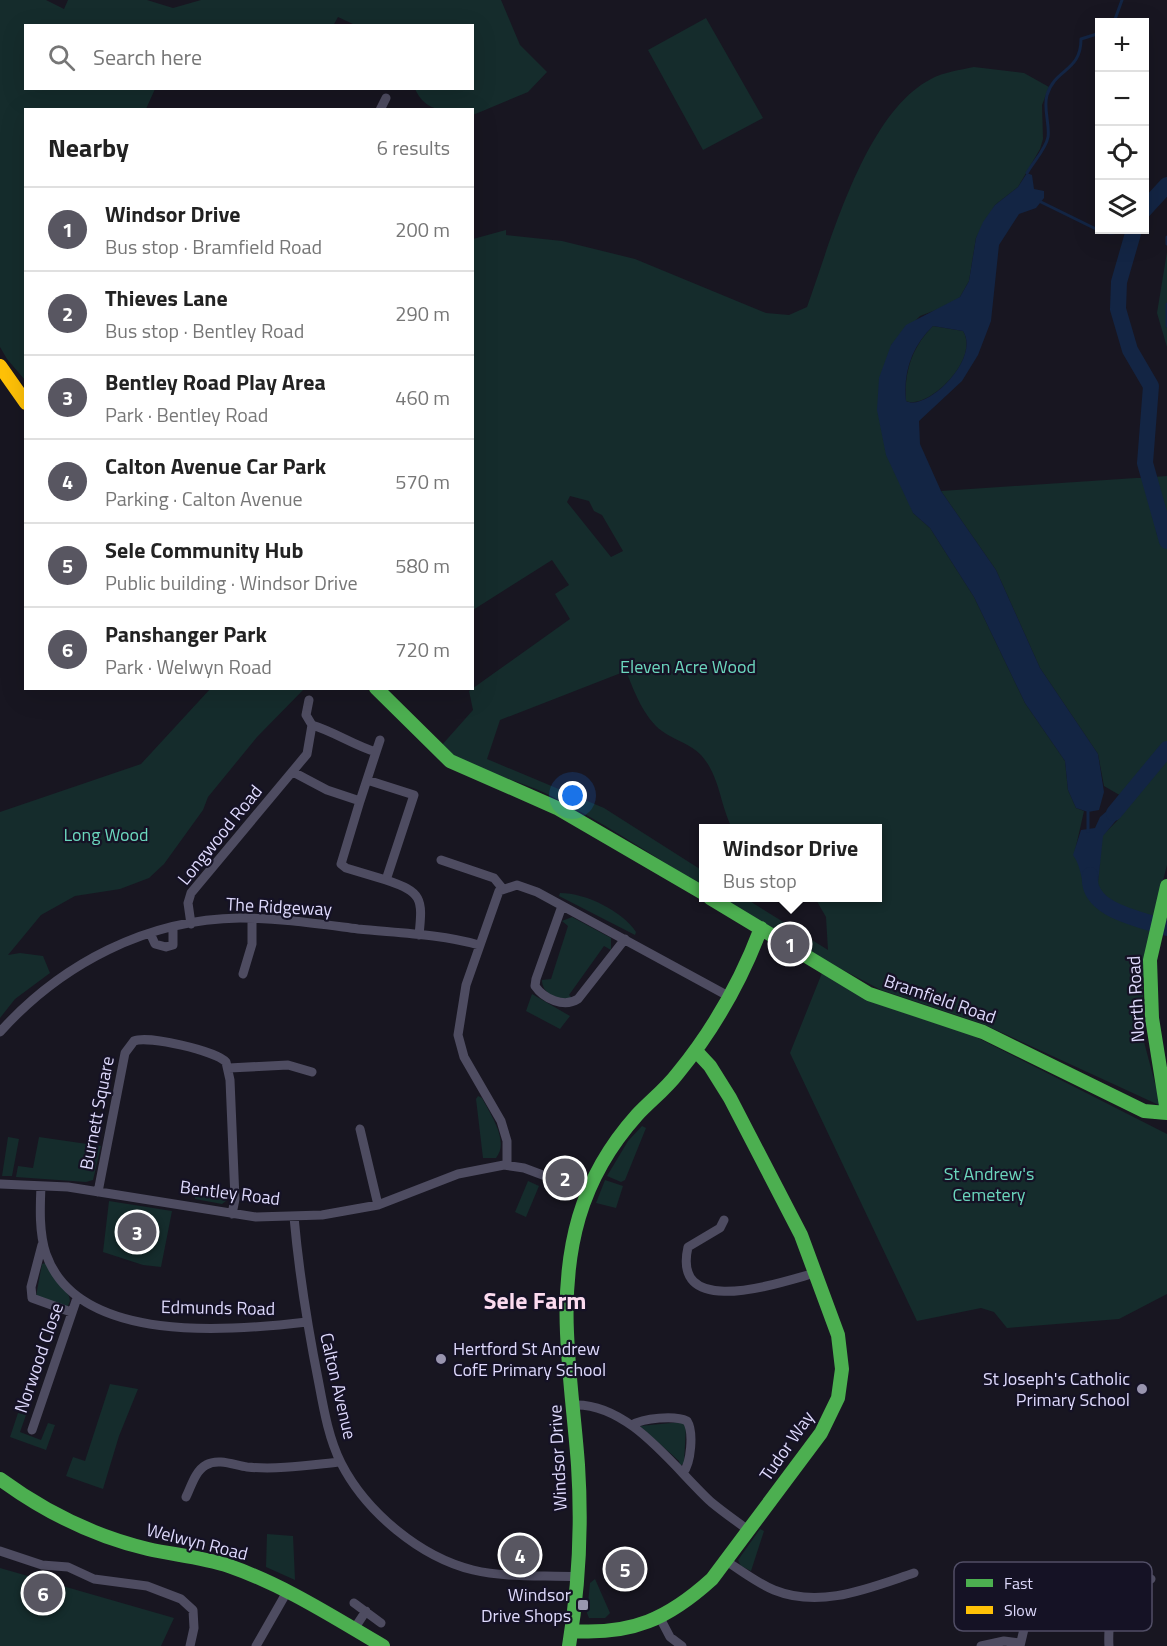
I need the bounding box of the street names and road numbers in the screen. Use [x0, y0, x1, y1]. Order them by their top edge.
street label: Longwood Road [171, 779, 269, 891]
street label: The Ridgeway [225, 890, 333, 923]
street label: North Road [1120, 955, 1151, 1043]
street label: Bramfield Road [880, 967, 1000, 1030]
street label: Burnett Square [72, 1054, 121, 1172]
street label: Bentley Road [178, 1173, 282, 1212]
street label: Edmunds Road [161, 1293, 275, 1322]
street label: Norwood Close [7, 1299, 70, 1417]
street label: Calton Avenue [313, 1330, 364, 1442]
street label: Windsor Drive [541, 1404, 574, 1512]
street label: Tudor Way [753, 1405, 821, 1486]
street label: Welwyn Road [143, 1516, 251, 1567]

